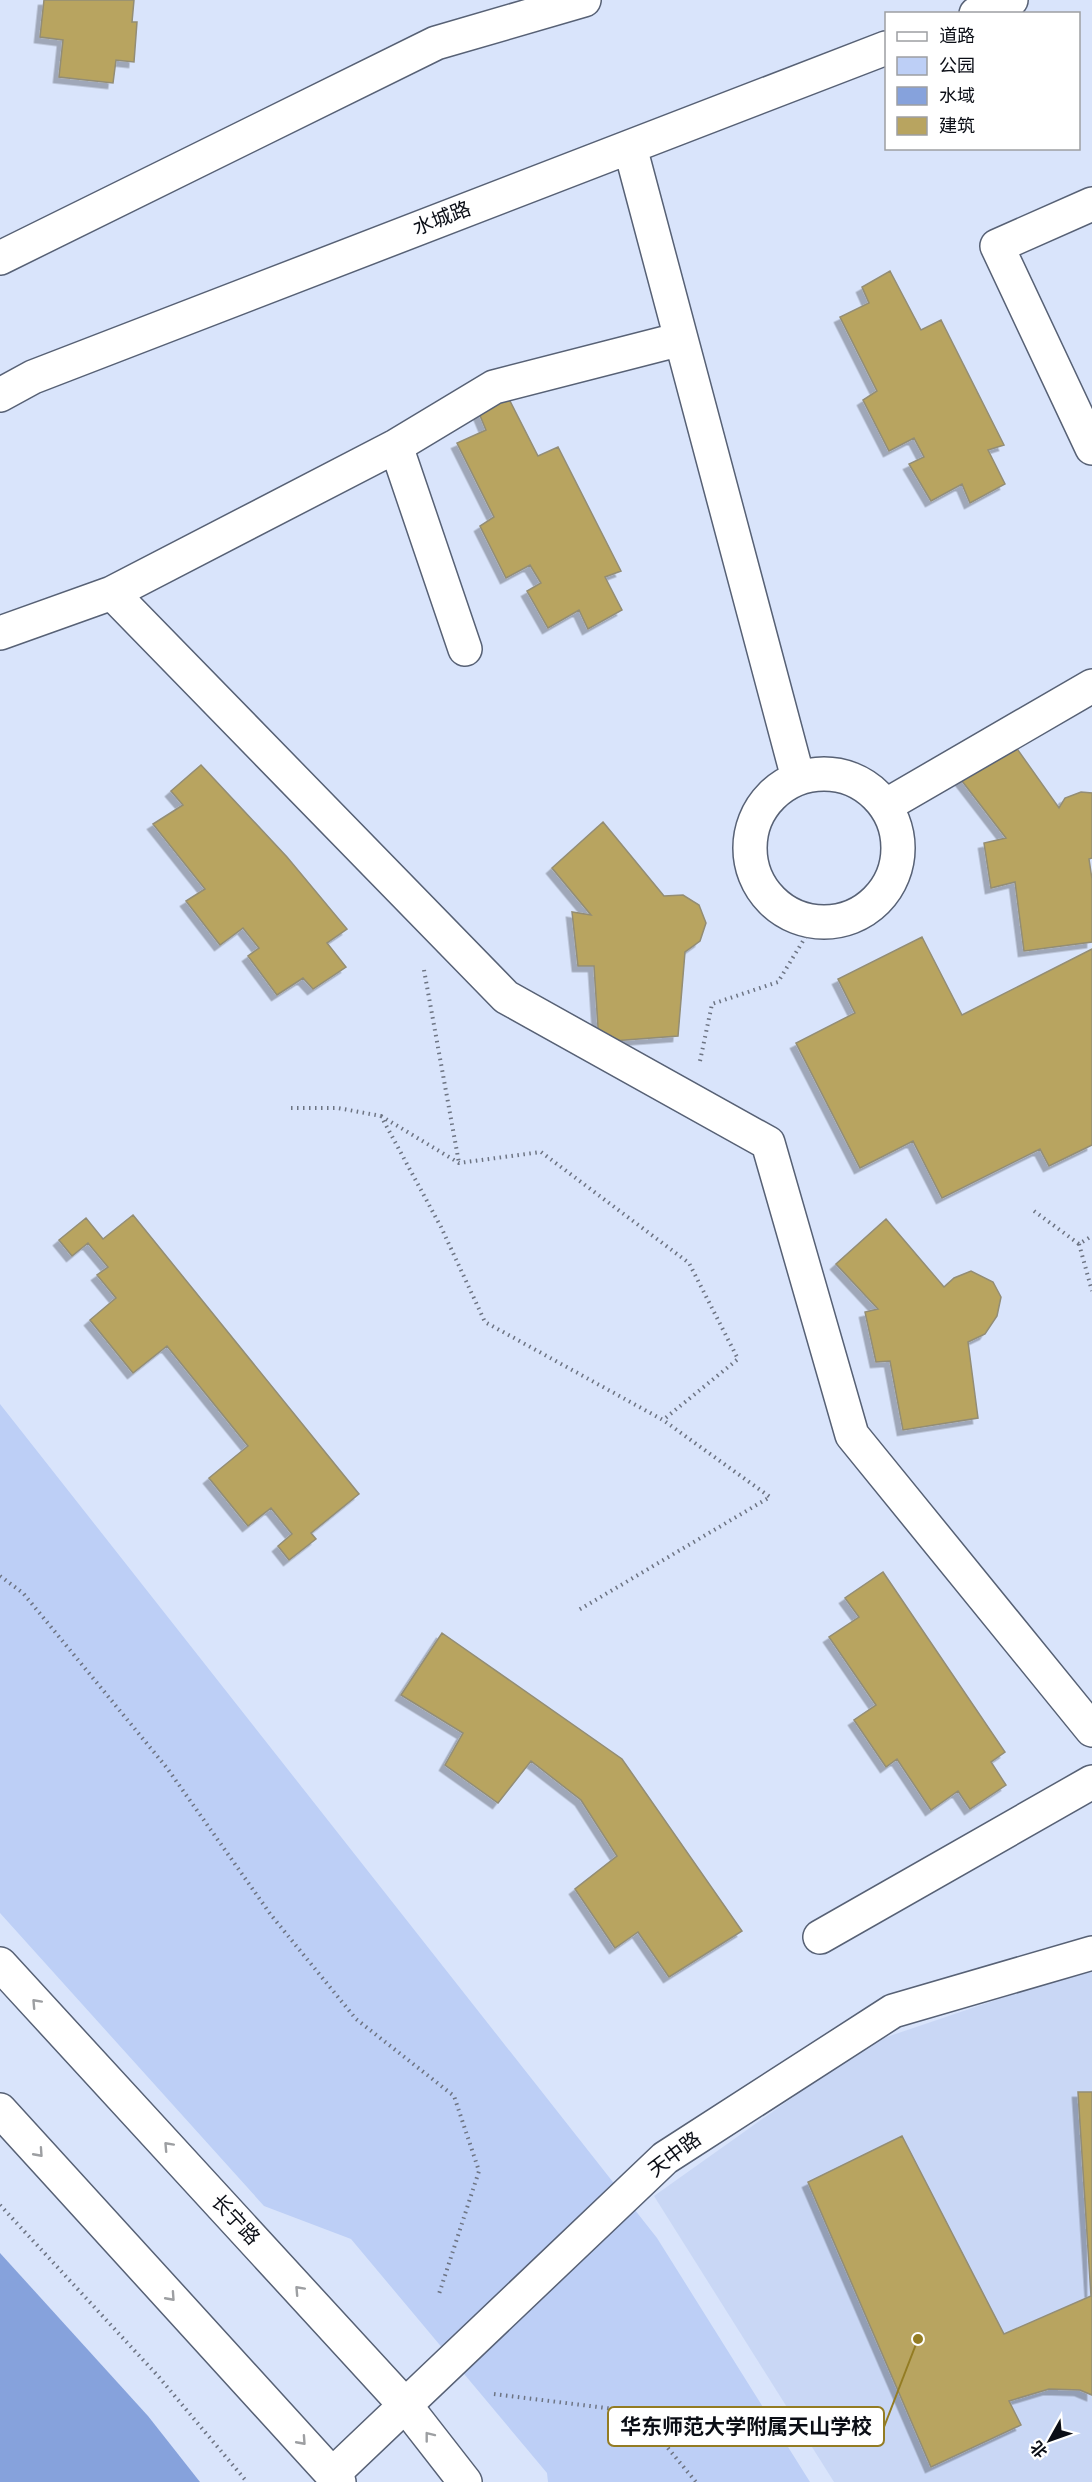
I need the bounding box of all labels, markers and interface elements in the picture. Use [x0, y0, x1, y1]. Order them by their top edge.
legend [885, 12, 1080, 150]
text: 道路 [939, 26, 975, 47]
text: 公园 [939, 56, 975, 77]
text: 水域 [939, 86, 975, 107]
text: 建筑 [939, 116, 975, 137]
street label: 水城路 [410, 197, 474, 241]
one-way arrow [32, 1999, 43, 2009]
street label: 天中路 [644, 2127, 706, 2183]
one-way arrow [164, 2143, 175, 2153]
one-way arrow [32, 2146, 43, 2157]
street label: 长宁路 [206, 2190, 264, 2250]
one-way arrow [295, 2286, 306, 2297]
one-way arrow [164, 2290, 175, 2301]
callout: 华东师范大学附属天山学校 [608, 2407, 884, 2446]
north arrow [1020, 2410, 1080, 2470]
text: 华东师范大学附属天山学校 [620, 2415, 872, 2440]
one-way arrow [425, 2432, 436, 2443]
one-way arrow [295, 2434, 306, 2445]
text: 北 [1027, 2436, 1052, 2461]

